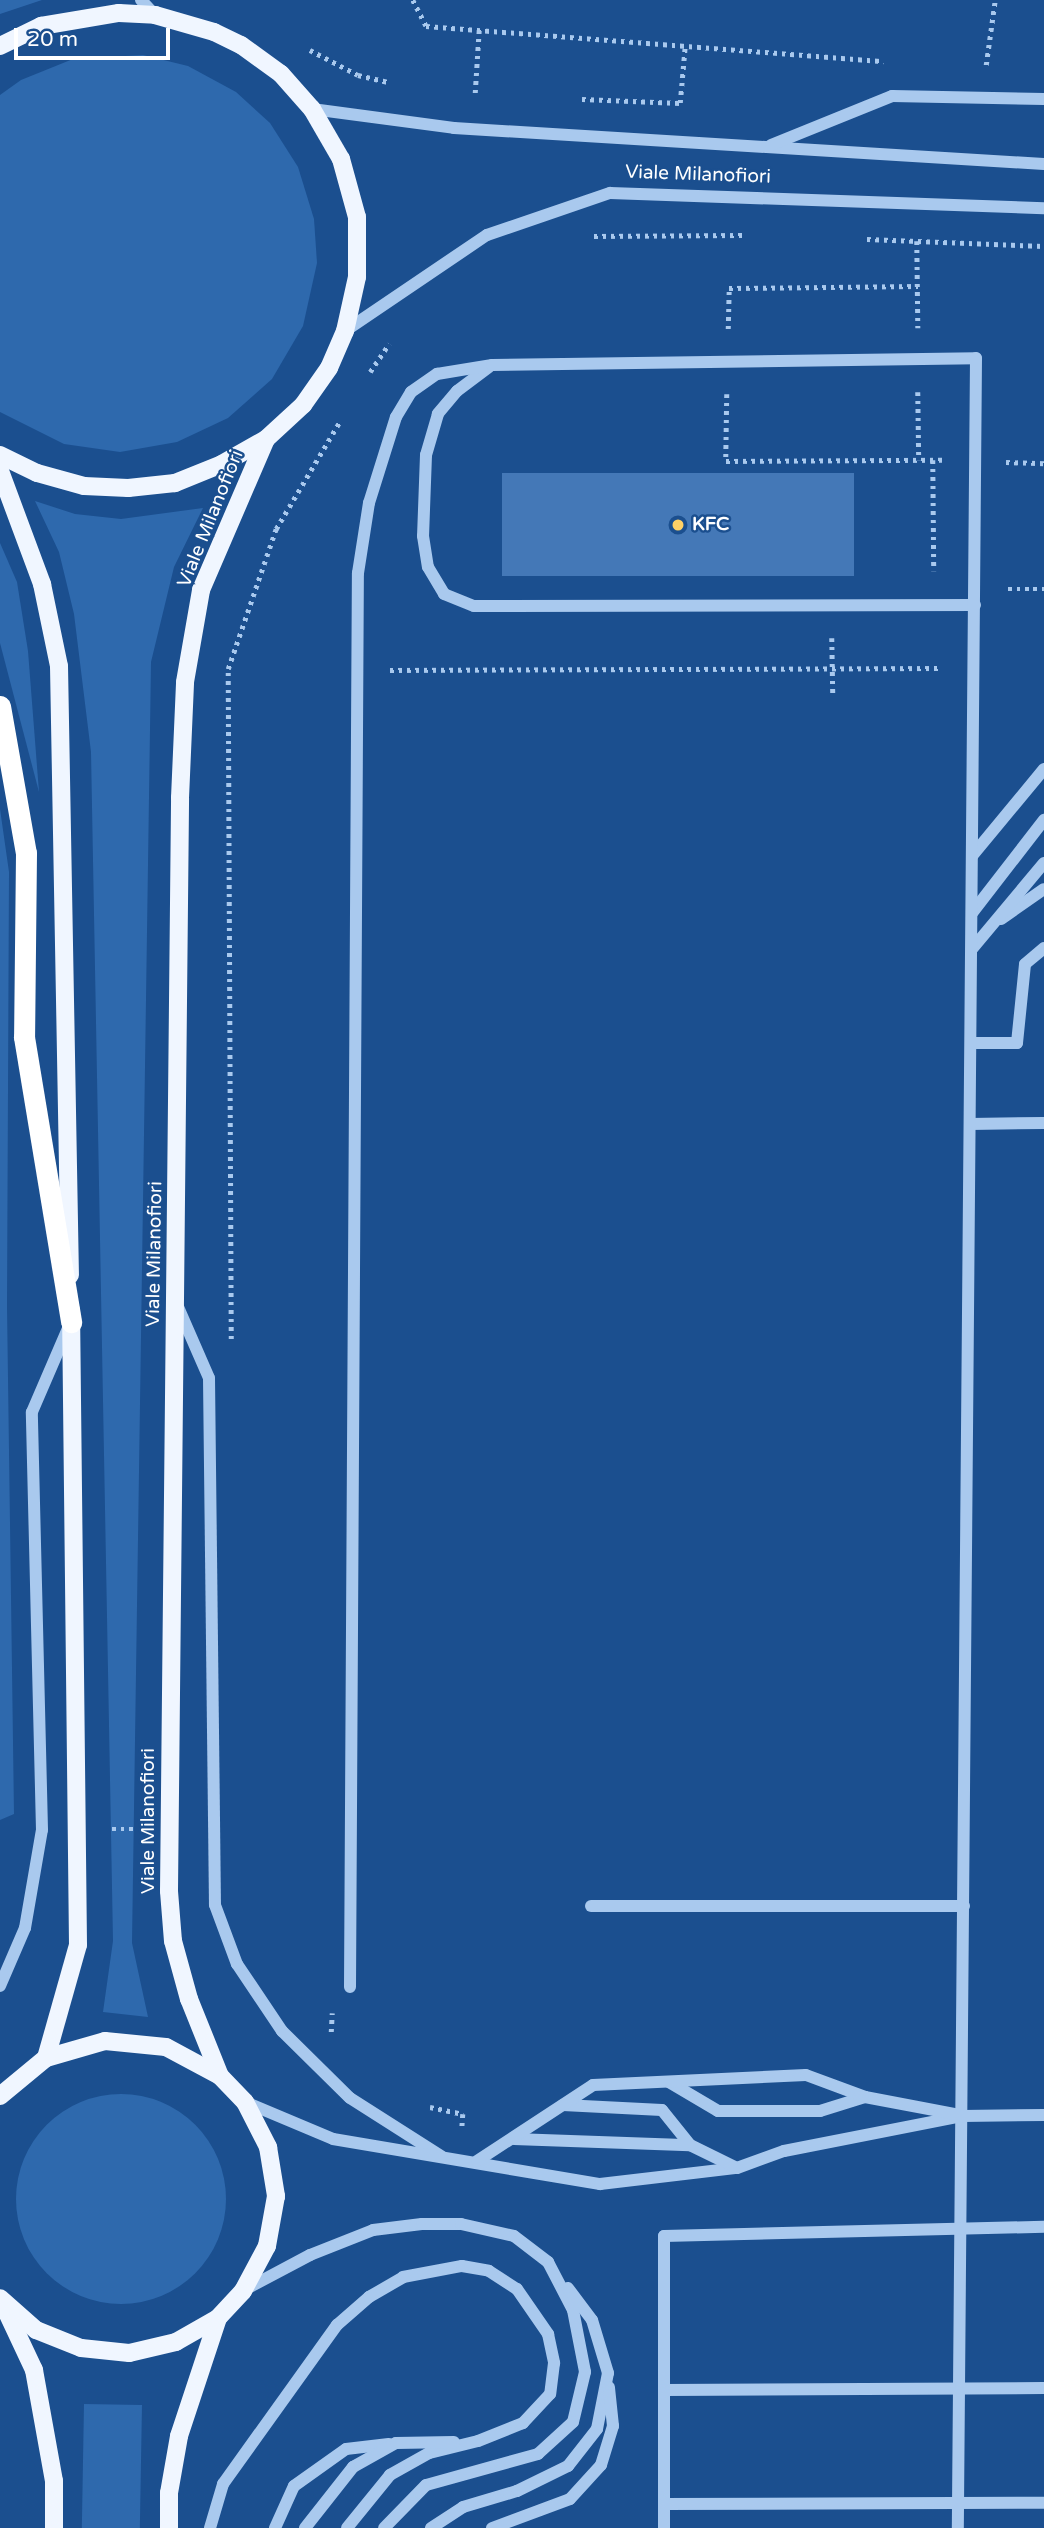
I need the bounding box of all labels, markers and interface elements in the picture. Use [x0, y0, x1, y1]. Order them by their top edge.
scale bar [18, 14, 173, 58]
text: 20 m [27, 27, 78, 52]
street label: Viale Milanofiori [625, 161, 771, 189]
street label: Viale Milanofiori [173, 447, 249, 591]
place label: KFC [692, 514, 729, 536]
marker: KFC [670, 517, 686, 533]
street label: Viale Milanofiori [142, 1181, 168, 1327]
street label: Viale Milanofiori [138, 1748, 160, 1894]

